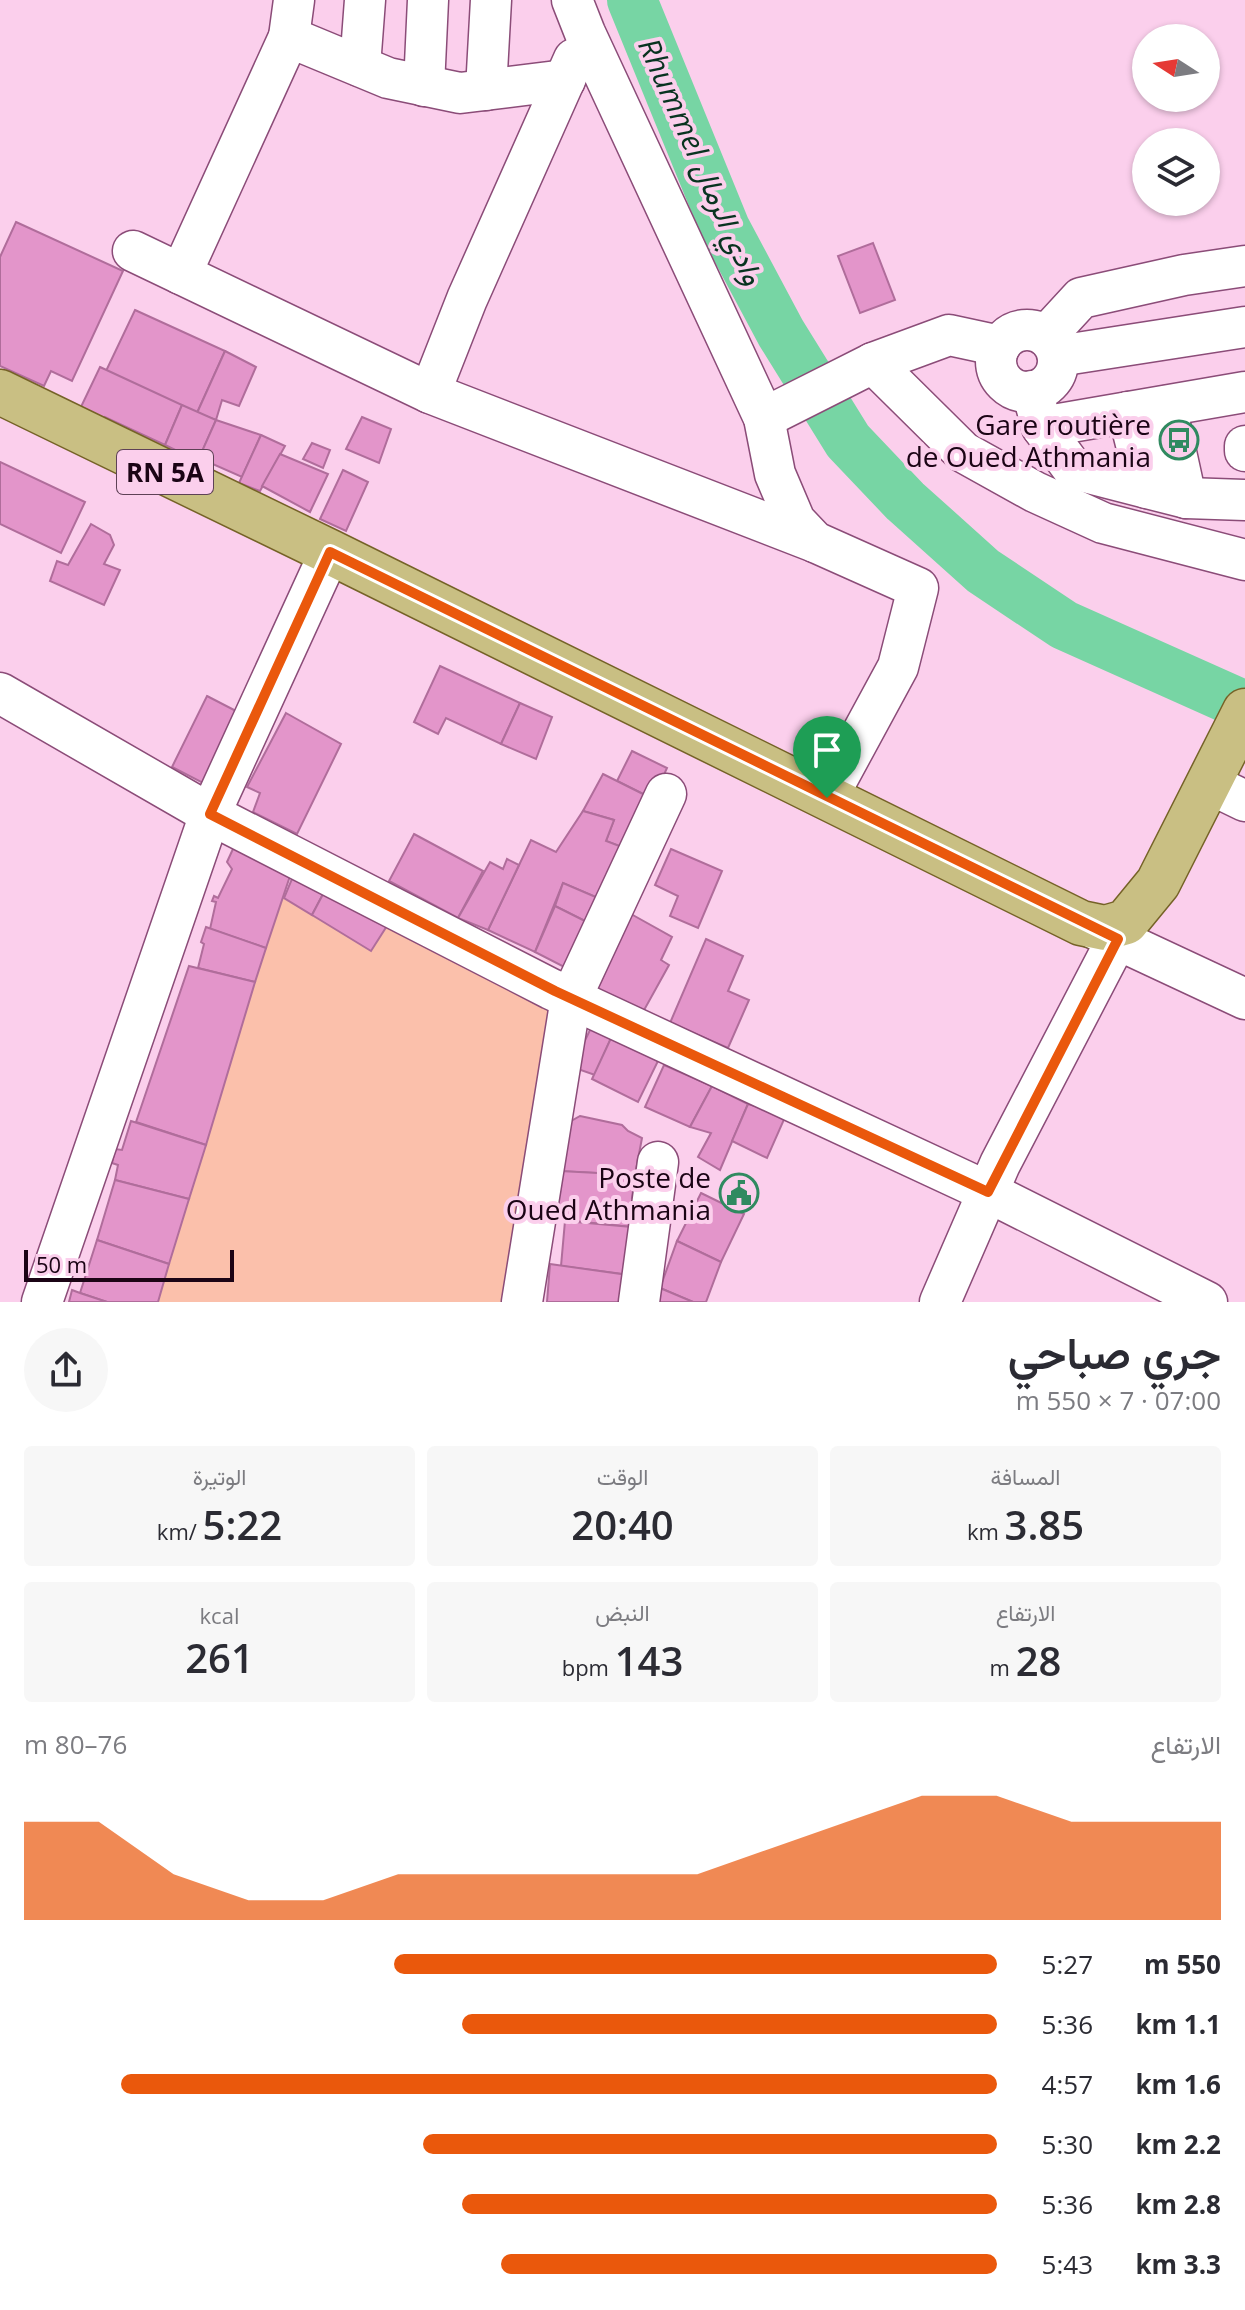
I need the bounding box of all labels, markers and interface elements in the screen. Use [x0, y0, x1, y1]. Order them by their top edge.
north arrow [1132, 24, 1220, 112]
map controls [1132, 24, 1220, 216]
water label: Rhummel وادي الرمال [625, 31, 775, 293]
button: layers [1132, 128, 1220, 216]
place label: Gare routière de Oued Athmania [906, 405, 1151, 475]
bus stop icon: Gare routière de Oued Athmania [1158, 419, 1200, 461]
road number: RN 5A [117, 450, 213, 494]
pin [793, 716, 861, 798]
icon: arrive [805, 728, 849, 772]
place label: Poste de Oued Athmania [506, 1158, 711, 1228]
public building icon: Poste de Oued Athmania [718, 1172, 760, 1214]
scale bar [24, 1246, 234, 1282]
text: 50 m [36, 1249, 87, 1279]
text: جري صباحي [1008, 1322, 1221, 1382]
button: share [24, 1328, 108, 1412]
text: 07:00 · 7 × 550 m [1016, 1382, 1221, 1418]
text: الوتيرة [193, 1461, 246, 1491]
text: الوقت [597, 1461, 648, 1491]
text: المسافة [991, 1461, 1060, 1491]
text: 5:22 [203, 1497, 282, 1552]
text: 20:40 [571, 1497, 674, 1552]
text: 3.85 [1005, 1497, 1084, 1552]
text: /km [157, 1516, 203, 1546]
text: km [967, 1516, 1005, 1546]
text: النبض [595, 1597, 650, 1627]
text: الارتفاع [996, 1597, 1055, 1627]
text: kcal [200, 1600, 239, 1630]
text: 261 [185, 1630, 254, 1685]
text: 143 [615, 1633, 683, 1688]
text: 28 [1016, 1633, 1061, 1688]
text: bpm [562, 1652, 615, 1682]
text: m [990, 1652, 1016, 1682]
text: 76–80 m [24, 1726, 127, 1762]
text: الارتفاع [1150, 1726, 1221, 1762]
text: 5:27 [1042, 1946, 1093, 1982]
text: 550 m [1144, 1946, 1221, 1982]
text: 5:36 [1042, 2006, 1093, 2042]
text: 1.1 km [1135, 2006, 1221, 2042]
text: 4:57 [1042, 2066, 1093, 2102]
text: 1.6 km [1135, 2066, 1221, 2102]
text: 5:30 [1042, 2126, 1093, 2162]
text: 2.2 km [1135, 2126, 1221, 2162]
text: 5:36 [1042, 2186, 1093, 2222]
text: 2.8 km [1135, 2186, 1221, 2222]
text: 5:43 [1042, 2246, 1093, 2282]
text: 3.3 km [1135, 2246, 1221, 2282]

